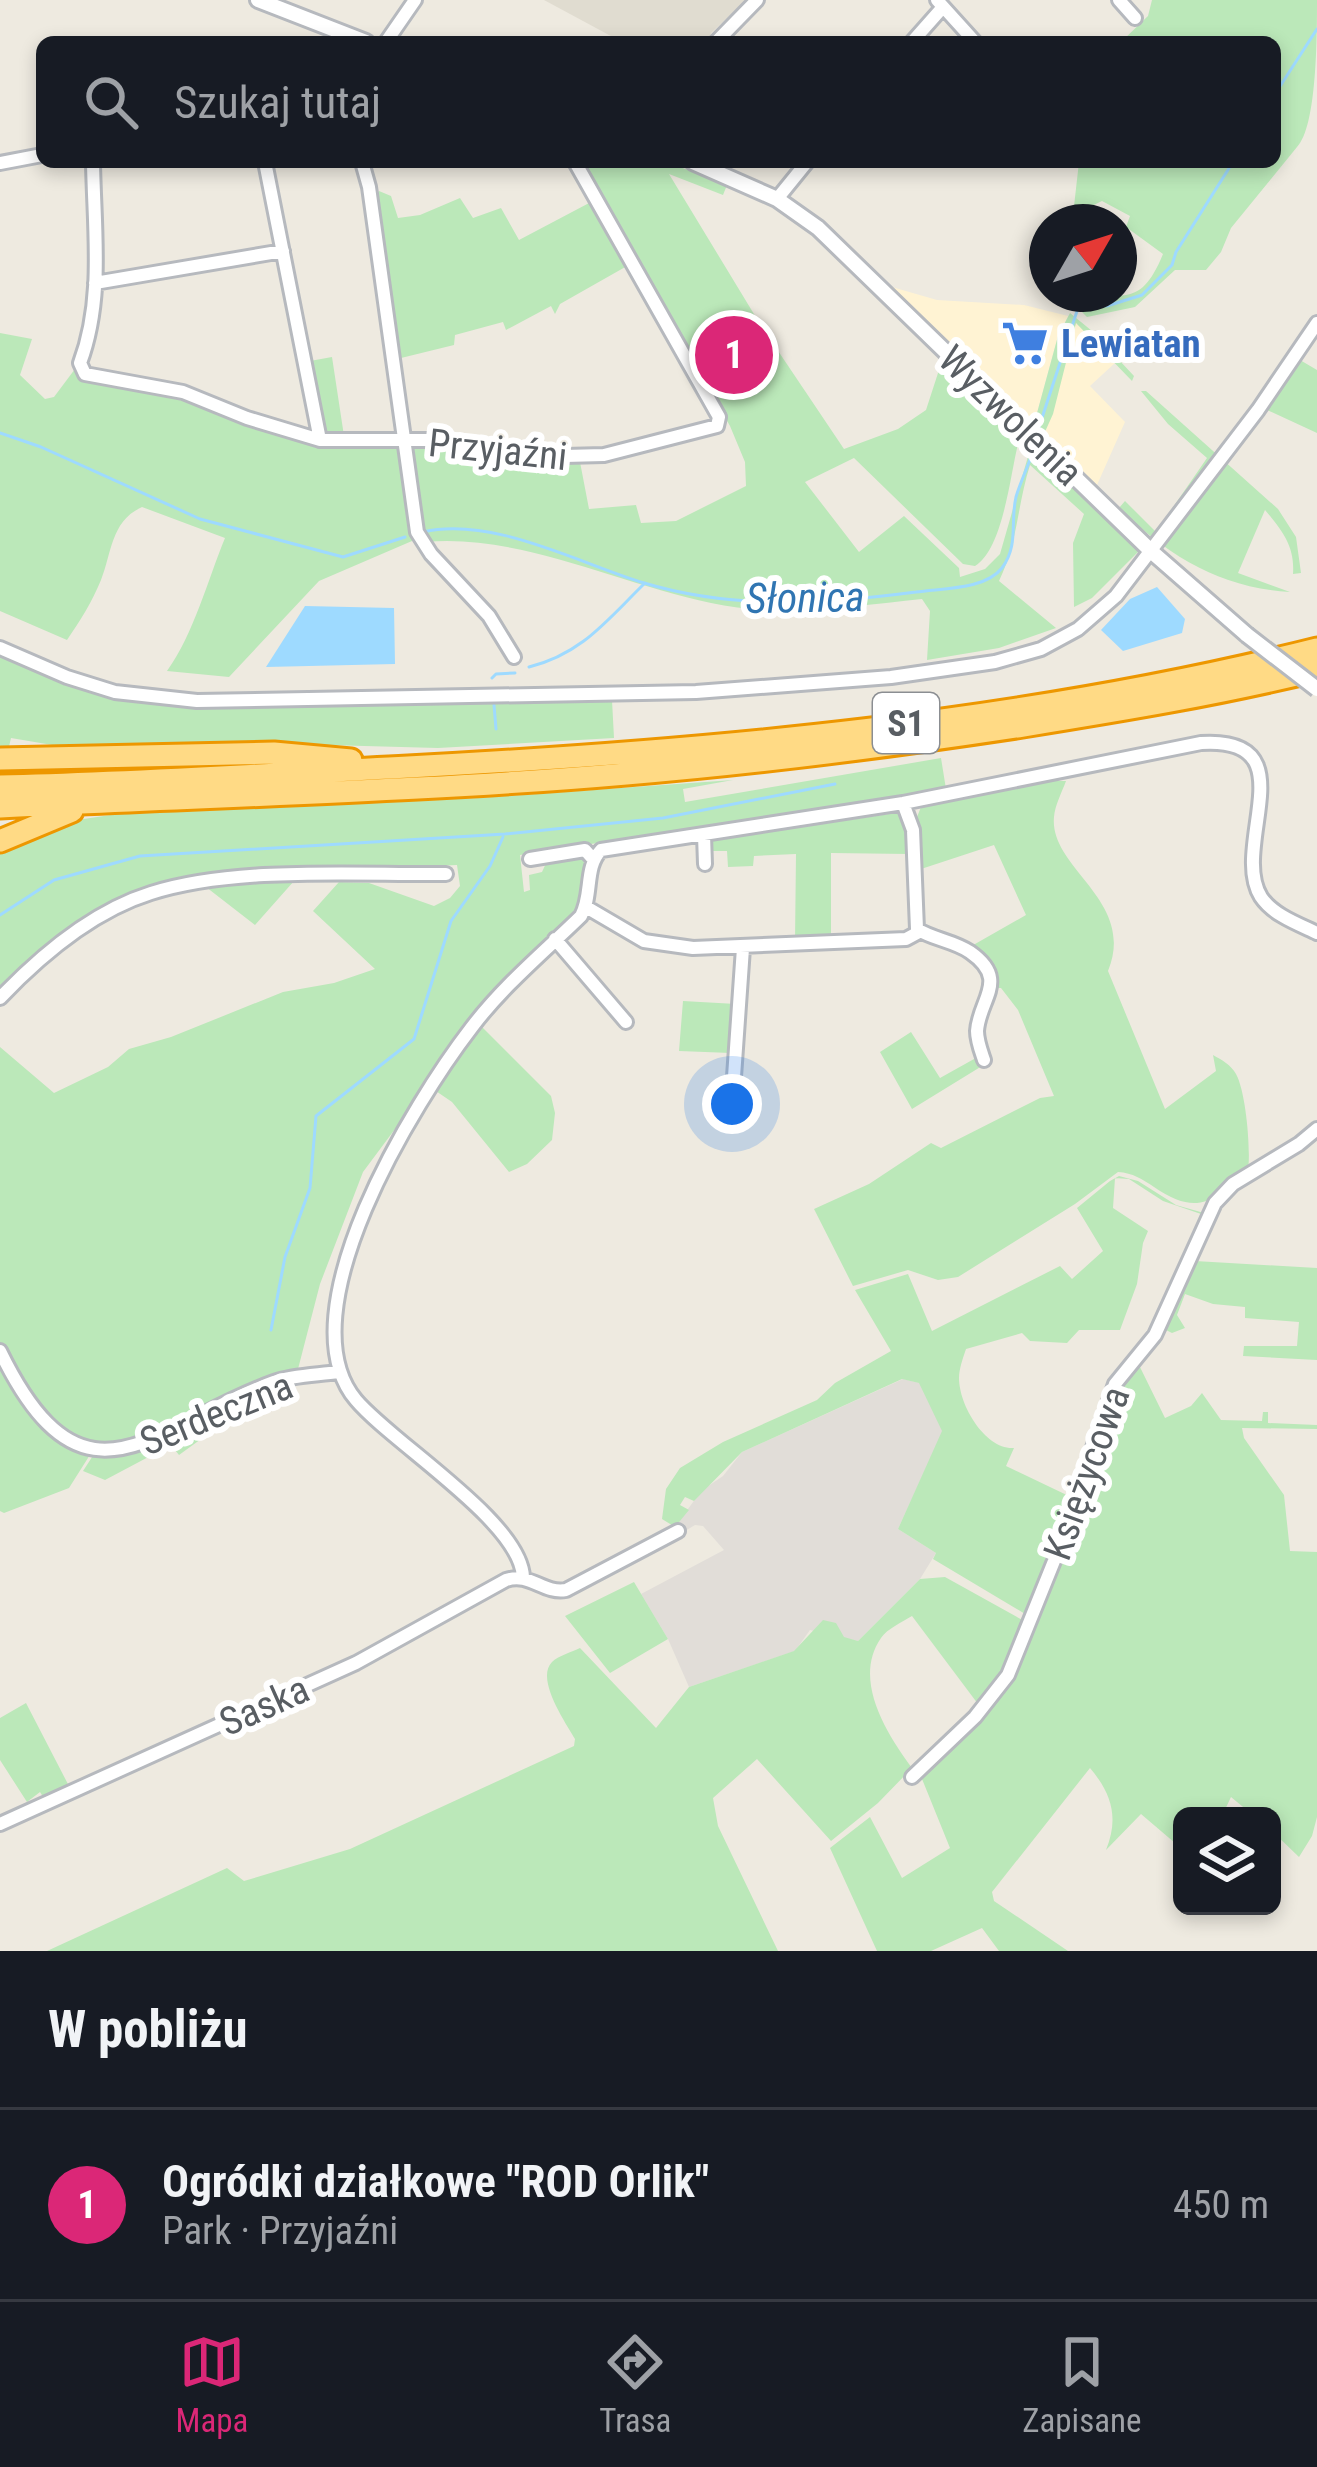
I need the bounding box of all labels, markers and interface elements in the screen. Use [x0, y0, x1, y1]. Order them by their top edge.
search box [36, 36, 1281, 168]
icon: search [78, 69, 144, 135]
text: Szukaj tutaj [174, 76, 381, 129]
north arrow [1029, 204, 1137, 312]
pin: 1 [695, 310, 773, 400]
supermarket icon: Lewiatan [1000, 318, 1050, 368]
place label: Lewiatan [1061, 321, 1201, 367]
street label: Wyzwolenia [929, 336, 1092, 495]
street label: Przyjaźni [426, 420, 570, 480]
water label: Słonica [745, 572, 865, 623]
road number: S1 [873, 693, 939, 753]
your location [702, 1074, 762, 1134]
street label: Serdeczna [133, 1363, 299, 1465]
street label: Księżycowa [1034, 1380, 1140, 1566]
street label: Saska [213, 1666, 316, 1746]
map controls [1173, 1807, 1281, 1915]
button: layers [1173, 1807, 1281, 1915]
text: W pobliżu [48, 2000, 248, 2059]
text: Ogródki działkowe "ROD Orlik" [162, 2155, 709, 2208]
text: 1 [77, 2182, 97, 2228]
text: 450 m [1173, 2182, 1269, 2228]
text: Park · Przyjaźni [162, 2208, 398, 2254]
tab: Mapa [175, 2329, 248, 2440]
tab: Trasa [599, 2329, 671, 2440]
tab: Zapisane [1022, 2329, 1141, 2440]

